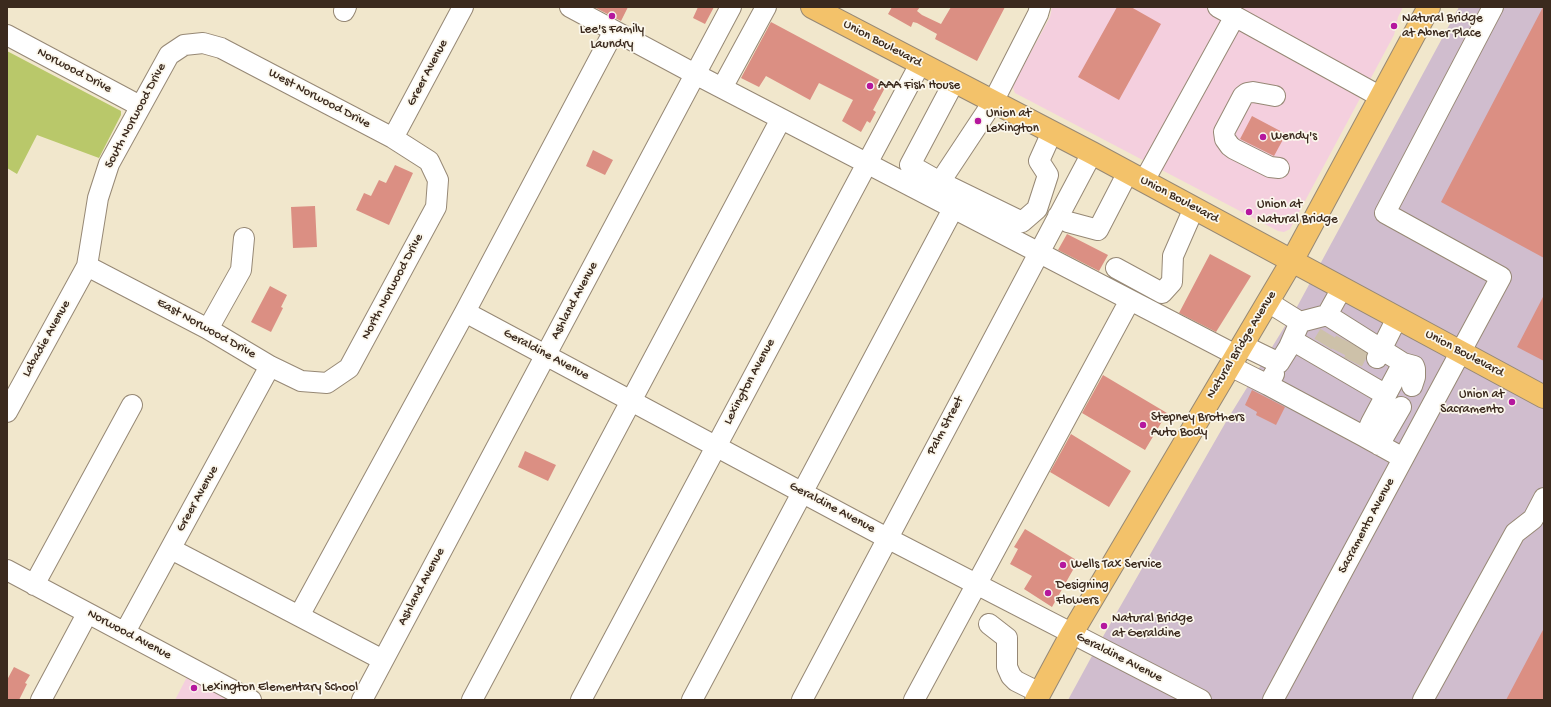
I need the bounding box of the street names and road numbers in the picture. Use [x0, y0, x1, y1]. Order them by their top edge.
street label: Union Boulevard [840, 17, 924, 71]
street label: Greer Avenue [404, 37, 452, 109]
street label: Norwood Drive [34, 45, 114, 97]
street label: South Norwood Drive [102, 61, 170, 171]
street label: West Norwood Drive [265, 66, 373, 132]
street label: Union Boulevard [1137, 173, 1221, 227]
street label: North Norwood Drive [358, 231, 428, 343]
street label: Ashland Avenue [548, 260, 602, 342]
street label: Natural Bridge Avenue [1204, 288, 1280, 402]
street label: East Norwood Drive [154, 295, 258, 363]
street label: Labadie Avenue [19, 298, 75, 380]
street label: Geraldine Avenue [500, 326, 592, 384]
street label: Union Boulevard [1422, 327, 1506, 381]
street label: Lexington Avenue [721, 336, 779, 428]
street label: Palm Street [924, 394, 968, 458]
street label: Greer Avenue [173, 463, 223, 535]
street label: Sacramento Avenue [1335, 476, 1399, 576]
street label: Geraldine Avenue [786, 479, 878, 537]
street label: Ashland Avenue [395, 546, 449, 628]
street label: Norwood Avenue [84, 606, 174, 664]
street label: Geraldine Avenue [1073, 629, 1165, 687]

